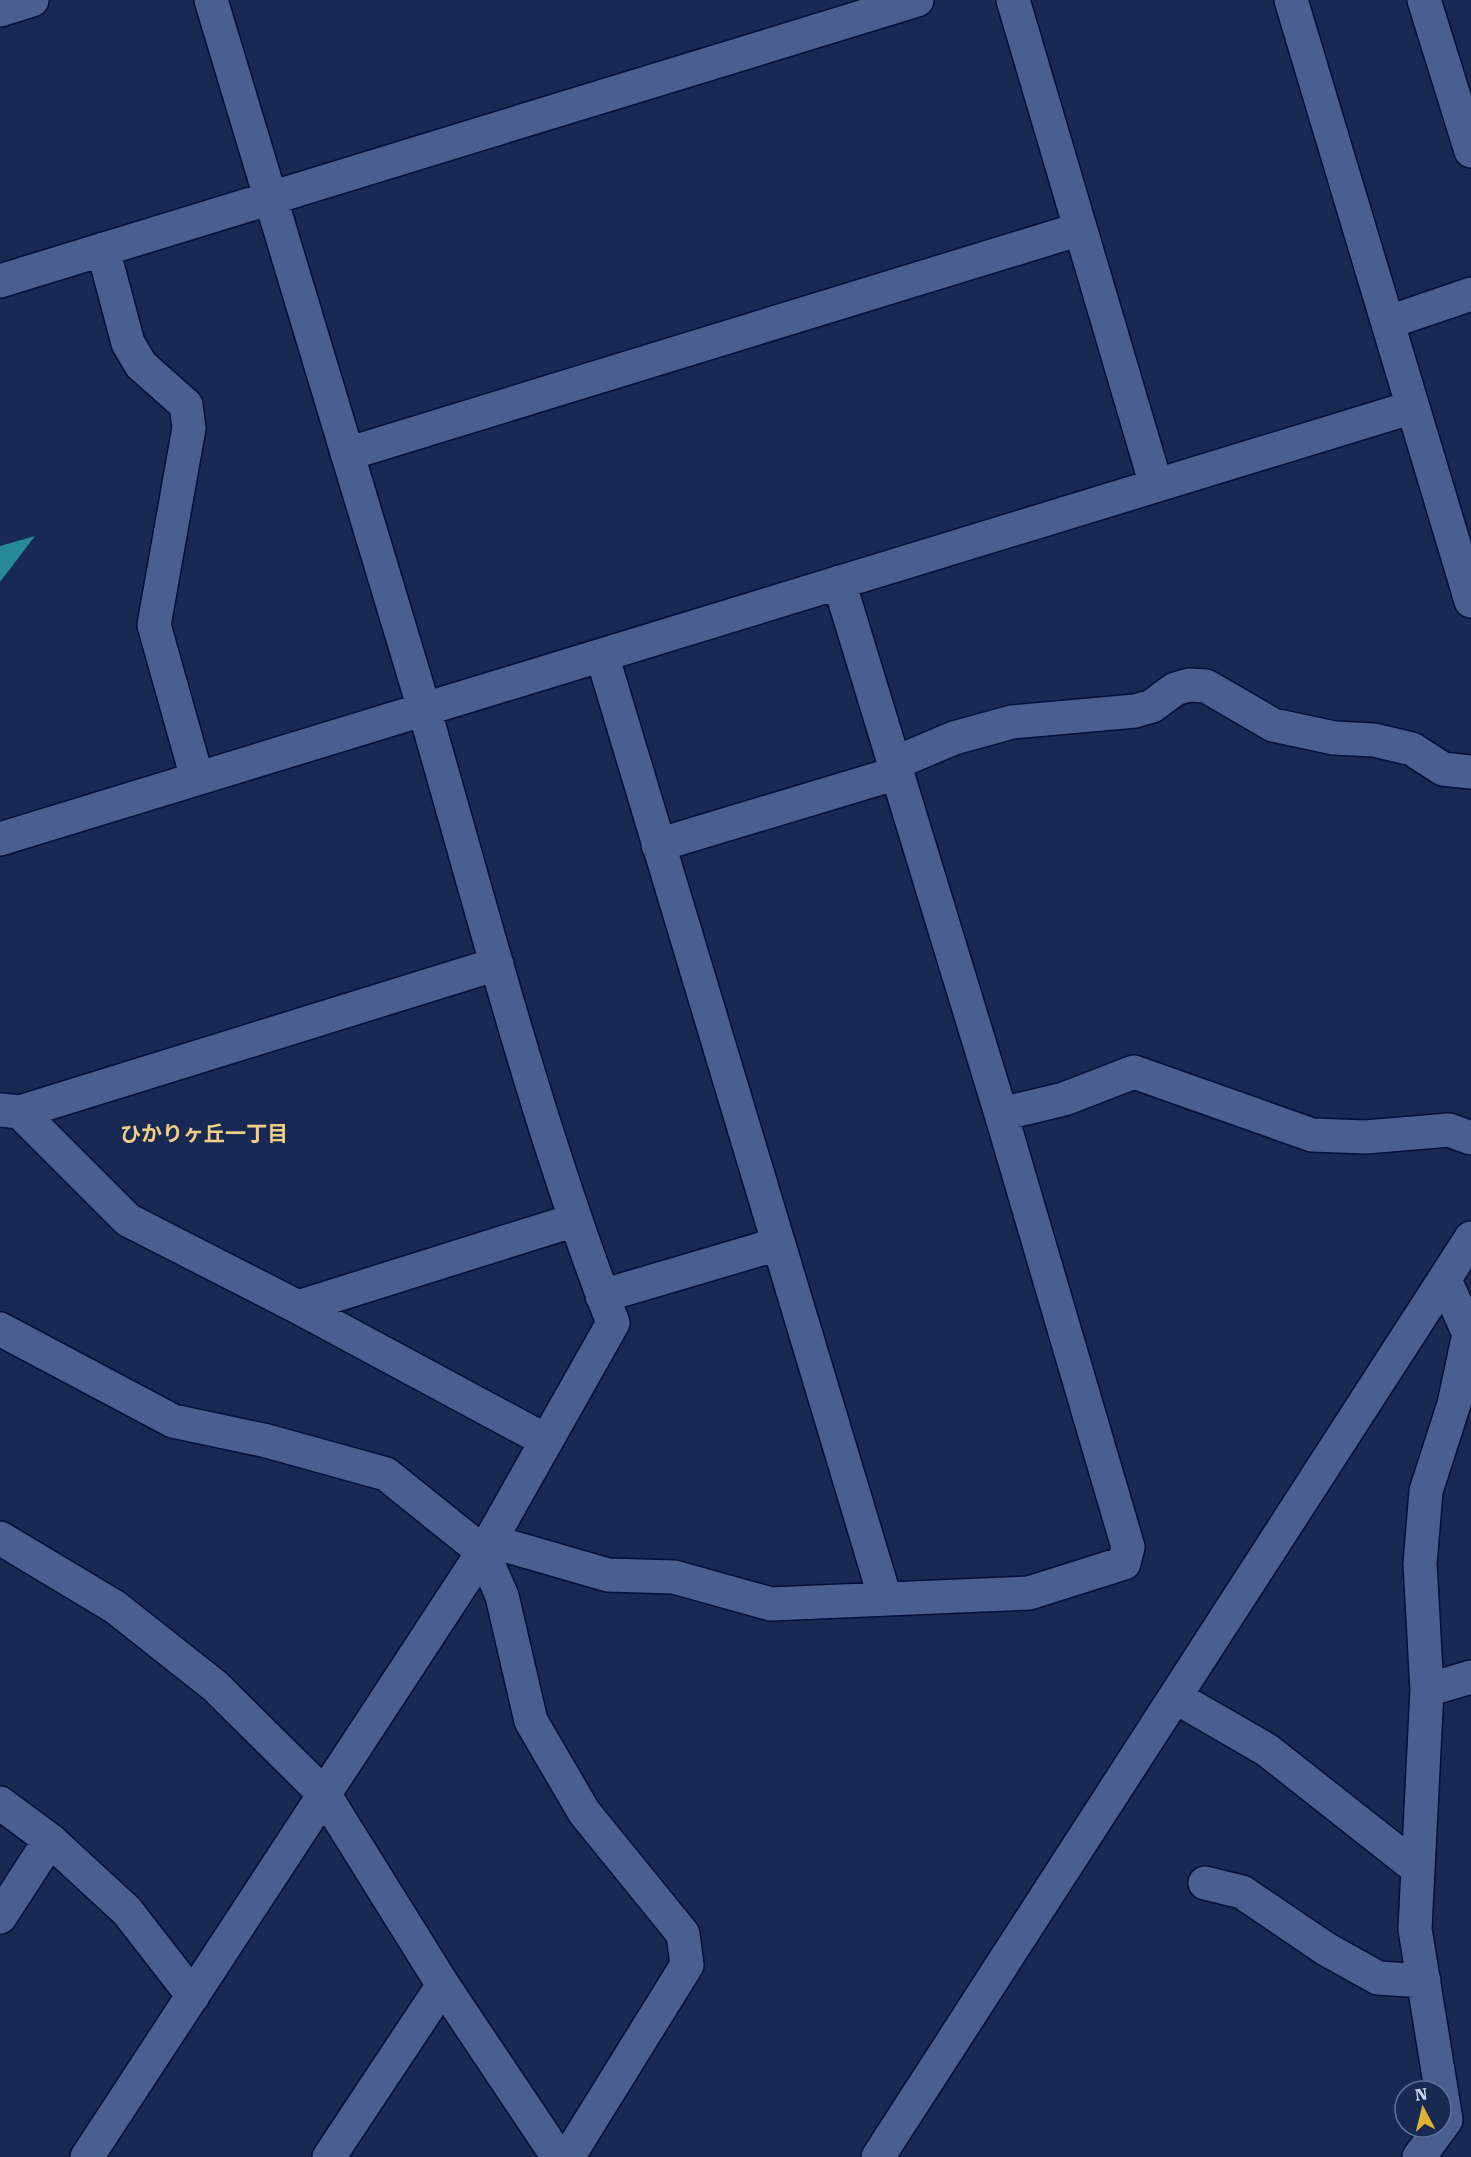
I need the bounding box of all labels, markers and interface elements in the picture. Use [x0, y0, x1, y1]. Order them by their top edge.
district label: ひかりヶ丘一丁目 [120, 1122, 288, 1146]
north arrow [1393, 2079, 1453, 2139]
text: N [1414, 2084, 1429, 2105]

